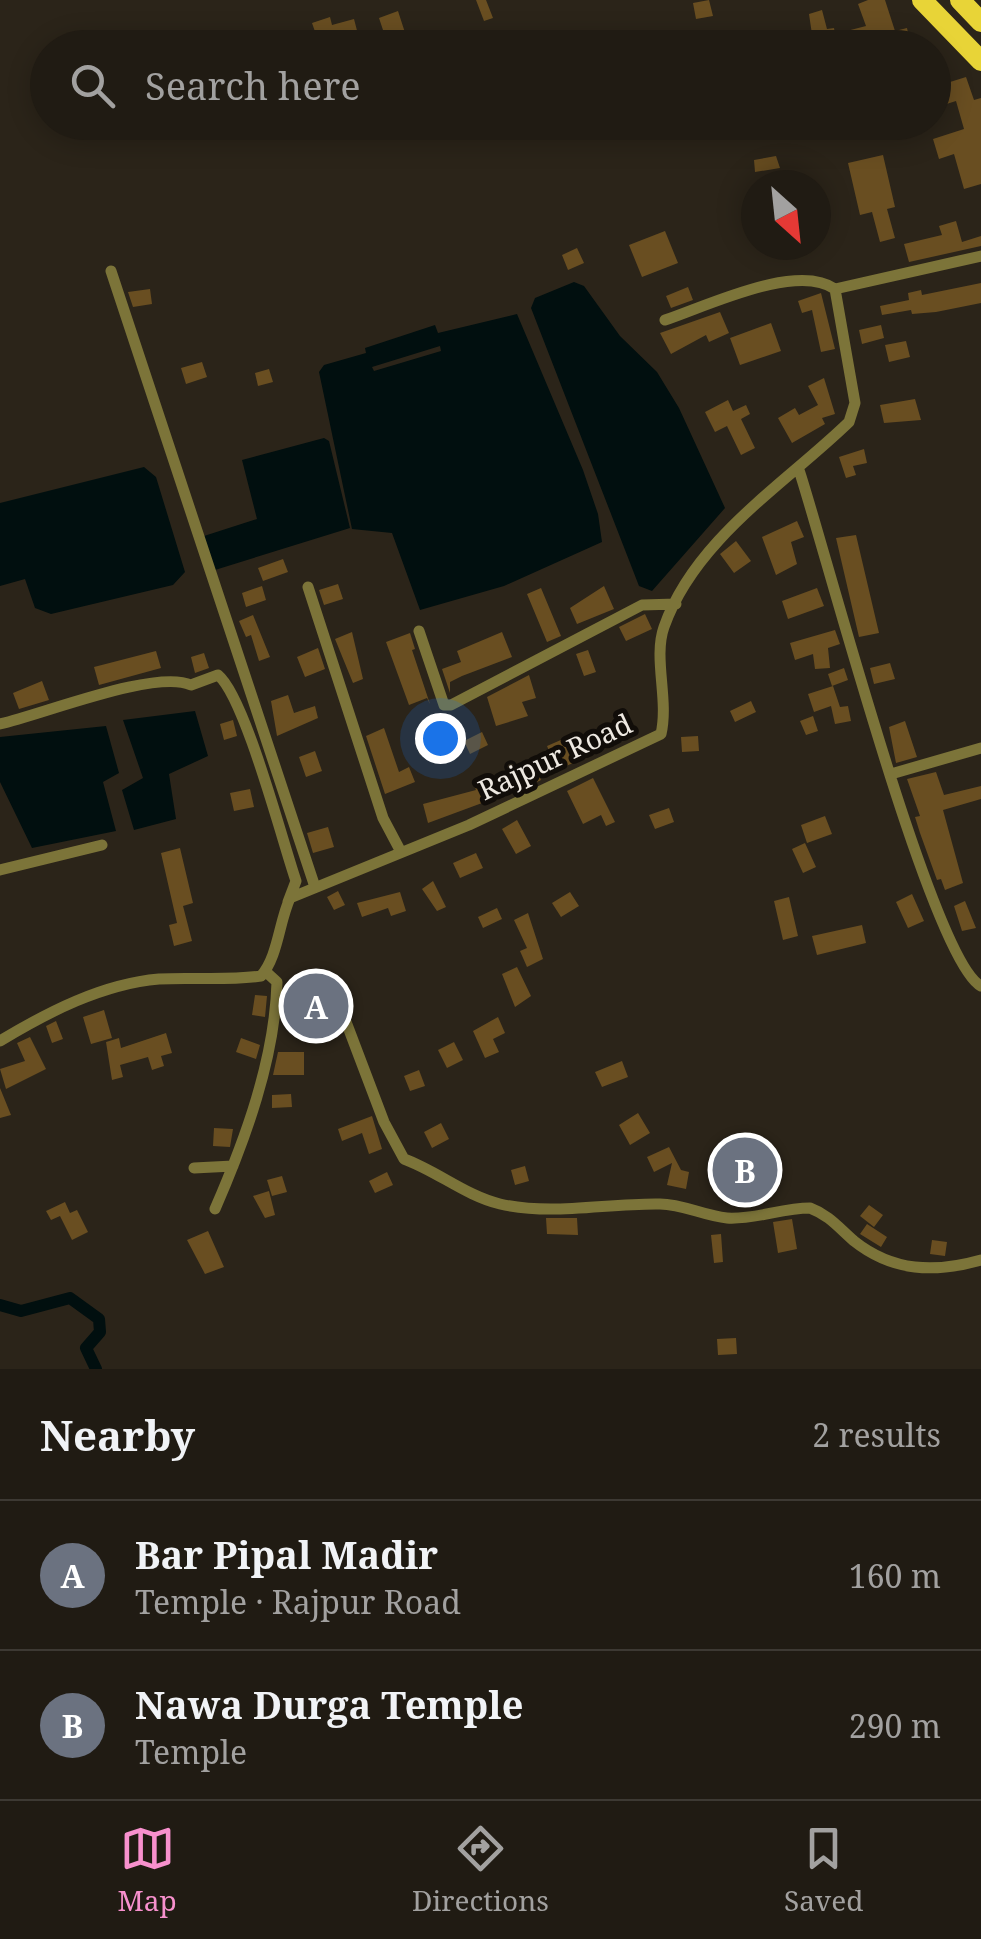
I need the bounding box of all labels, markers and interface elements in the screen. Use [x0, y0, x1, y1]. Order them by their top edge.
search box [30, 30, 951, 140]
icon: search [65, 58, 120, 113]
text: Search here [145, 59, 361, 111]
north arrow [741, 170, 831, 260]
street label: Rajpur Road [472, 704, 638, 808]
your location [415, 713, 466, 764]
pin: A [284, 968, 348, 1044]
pin: B [712, 1132, 778, 1208]
text: Nearby [40, 1406, 195, 1463]
text: 2 results [812, 1413, 941, 1456]
text: Bar Pipal Madir [135, 1528, 438, 1580]
text: A [60, 1554, 85, 1597]
text: 160 m [849, 1554, 941, 1597]
text: Temple · Rajpur Road [135, 1580, 461, 1623]
text: Nawa Durga Temple [135, 1678, 523, 1730]
text: B [62, 1704, 83, 1747]
text: 290 m [849, 1704, 941, 1747]
text: Temple [135, 1730, 247, 1773]
tab: Map [118, 1821, 177, 1919]
tab: Directions [412, 1821, 549, 1919]
tab: Saved [784, 1821, 863, 1919]

